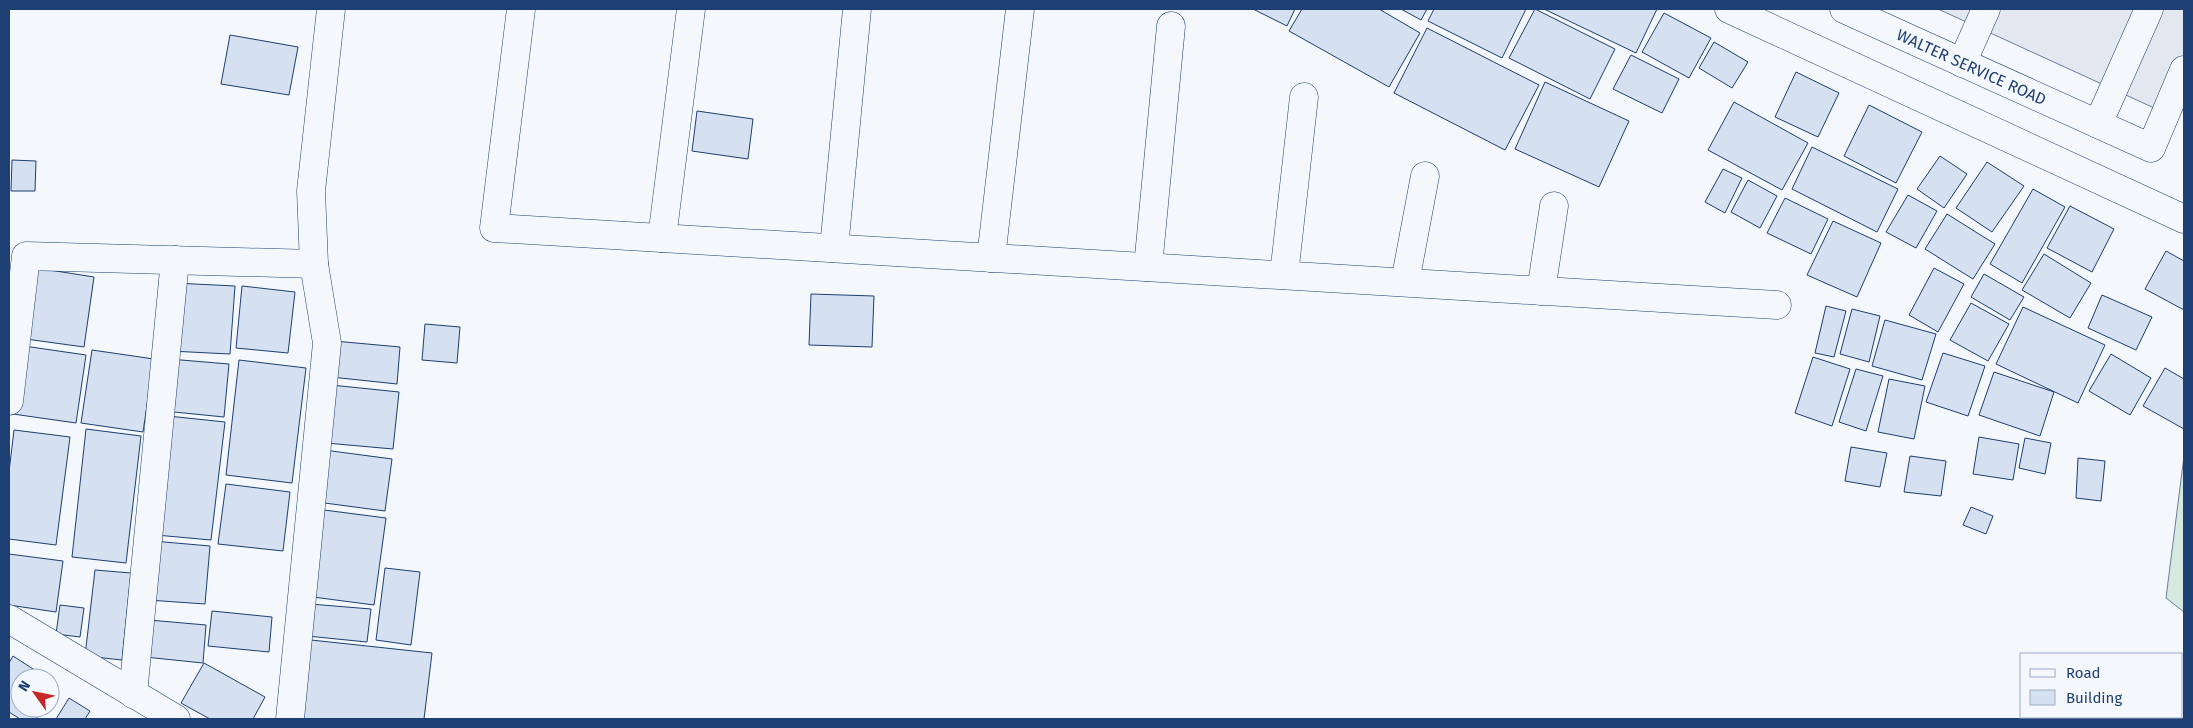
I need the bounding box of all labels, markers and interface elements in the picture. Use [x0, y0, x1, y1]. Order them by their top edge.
street label: WALTER SERVICE ROAD [1894, 25, 2049, 109]
legend [2020, 653, 2183, 718]
text: Road [2066, 664, 2101, 682]
north arrow [10, 668, 60, 718]
text: N [15, 678, 34, 695]
text: Building [2066, 689, 2122, 707]

